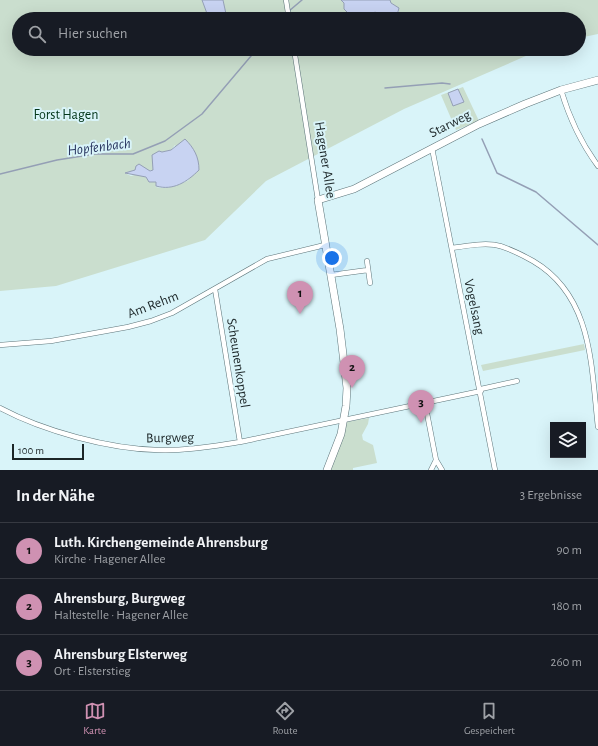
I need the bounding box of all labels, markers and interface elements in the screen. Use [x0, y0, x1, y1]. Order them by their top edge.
search box [12, 12, 586, 56]
icon: search [26, 23, 48, 45]
text: Hier suchen [58, 26, 128, 41]
park label: Forst Hagen [33, 108, 99, 122]
street label: Starweg [427, 108, 473, 140]
street label: Hagener Allee [312, 121, 338, 199]
water label: Hopfenbach [66, 136, 132, 158]
your location [322, 248, 342, 268]
street label: Vogelsang [461, 278, 487, 336]
pin: 1 [287, 281, 313, 314]
street label: Am Rehm [126, 289, 180, 321]
street label: Scheunenkoppel [224, 317, 252, 409]
pin: 2 [339, 355, 365, 388]
pin: 3 [408, 390, 434, 423]
map controls [550, 422, 586, 458]
button: layers [550, 422, 586, 458]
street label: Burgweg [146, 431, 194, 445]
scale bar [12, 442, 84, 461]
text: 100 m [18, 445, 44, 456]
text: In der Nähe [16, 487, 95, 504]
text: 3 Ergebnisse [520, 489, 582, 502]
text: Luth. Kirchengemeinde Ahrensburg [54, 535, 268, 550]
text: 1 [27, 544, 31, 557]
text: 90 m [556, 544, 582, 557]
text: Kirche · Hagener Allee [54, 553, 165, 566]
text: Ahrensburg, Burgweg [54, 591, 185, 606]
text: 2 [26, 600, 32, 613]
text: 180 m [552, 600, 582, 613]
text: Haltestelle · Hagener Allee [54, 609, 188, 622]
text: Ahrensburg Elsterweg [54, 647, 187, 662]
text: 3 [26, 656, 32, 669]
text: 260 m [551, 656, 582, 669]
text: Ort · Elsterstieg [54, 665, 131, 678]
tab: Karte [83, 700, 106, 737]
tab: Route [272, 700, 298, 737]
tab: Gespeichert [464, 700, 515, 737]

